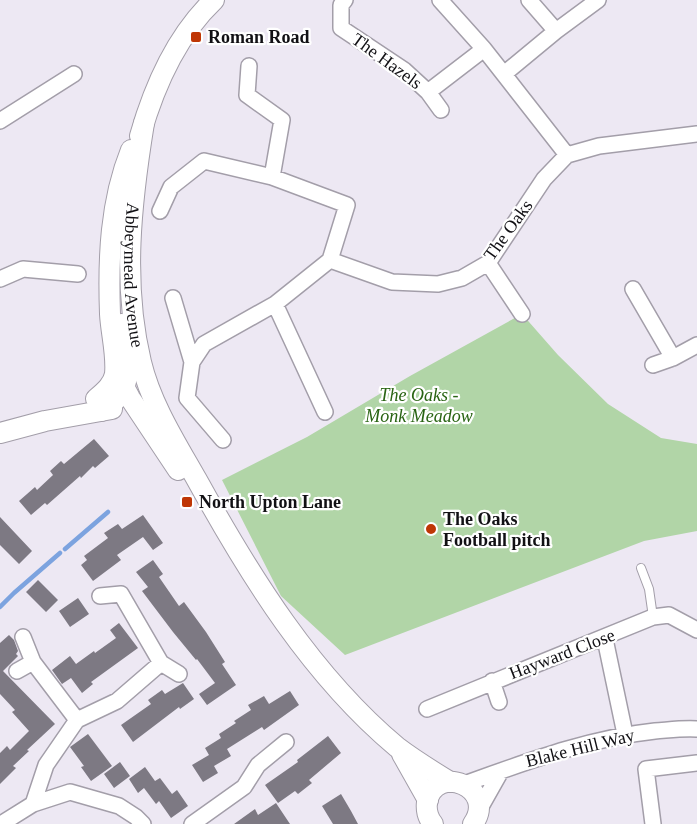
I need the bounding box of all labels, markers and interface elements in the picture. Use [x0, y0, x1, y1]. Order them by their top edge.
place label: Roman Road [208, 27, 310, 47]
street label: The Hazels [348, 29, 426, 93]
marker: Roman Road [189, 30, 203, 44]
street label: The Oaks [479, 196, 537, 264]
street label: Abbeymead Avenue [120, 202, 148, 349]
park label: The Oaks - Monk Meadow [364, 385, 473, 426]
place label: North Upton Lane [199, 492, 341, 512]
marker: North Upton Lane [180, 495, 194, 509]
place label: The Oaks Football pitch [443, 509, 551, 550]
marker: The Oaks Football pitch [424, 522, 438, 536]
street label: Hayward Close [506, 625, 618, 683]
street label: Blake Hill Way [524, 725, 636, 771]

